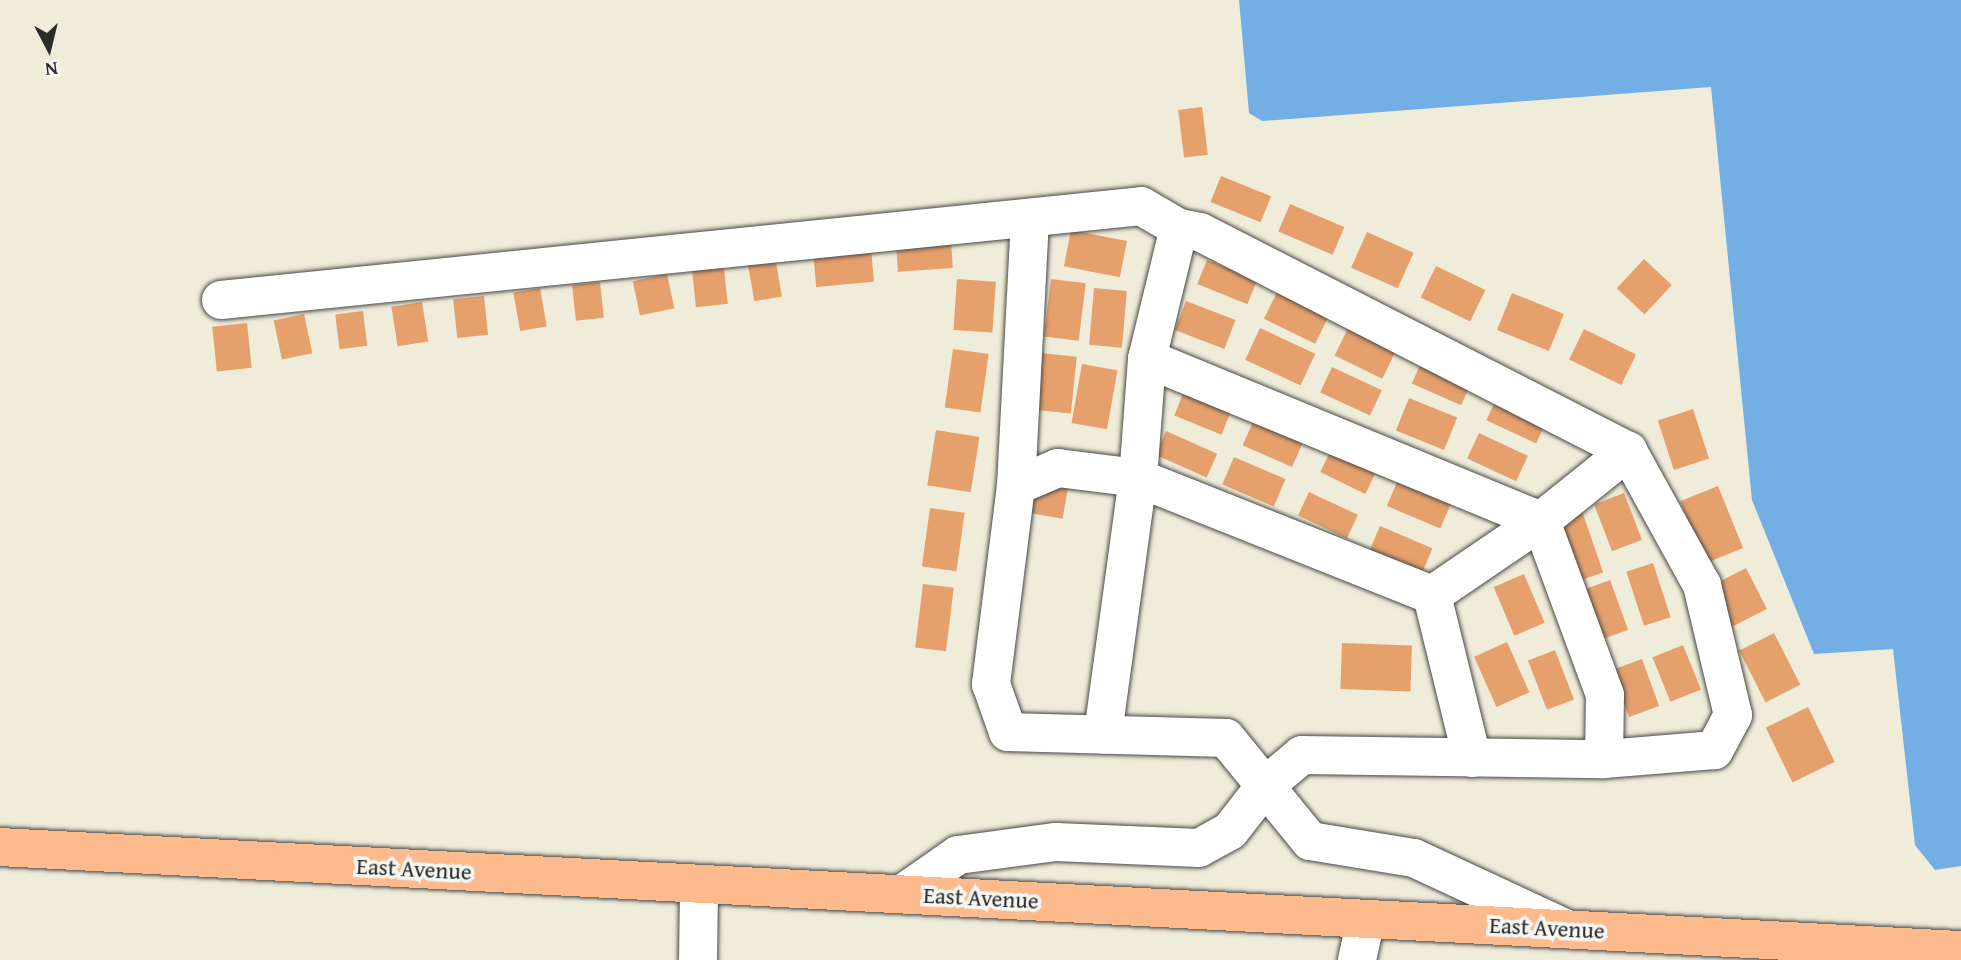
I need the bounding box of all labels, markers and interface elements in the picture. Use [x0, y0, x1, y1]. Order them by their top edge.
north arrow [14, 14, 84, 84]
text: N [44, 55, 60, 85]
street label: East Avenue [356, 852, 472, 886]
street label: East Avenue [923, 881, 1039, 915]
street label: East Avenue [1489, 911, 1605, 945]

